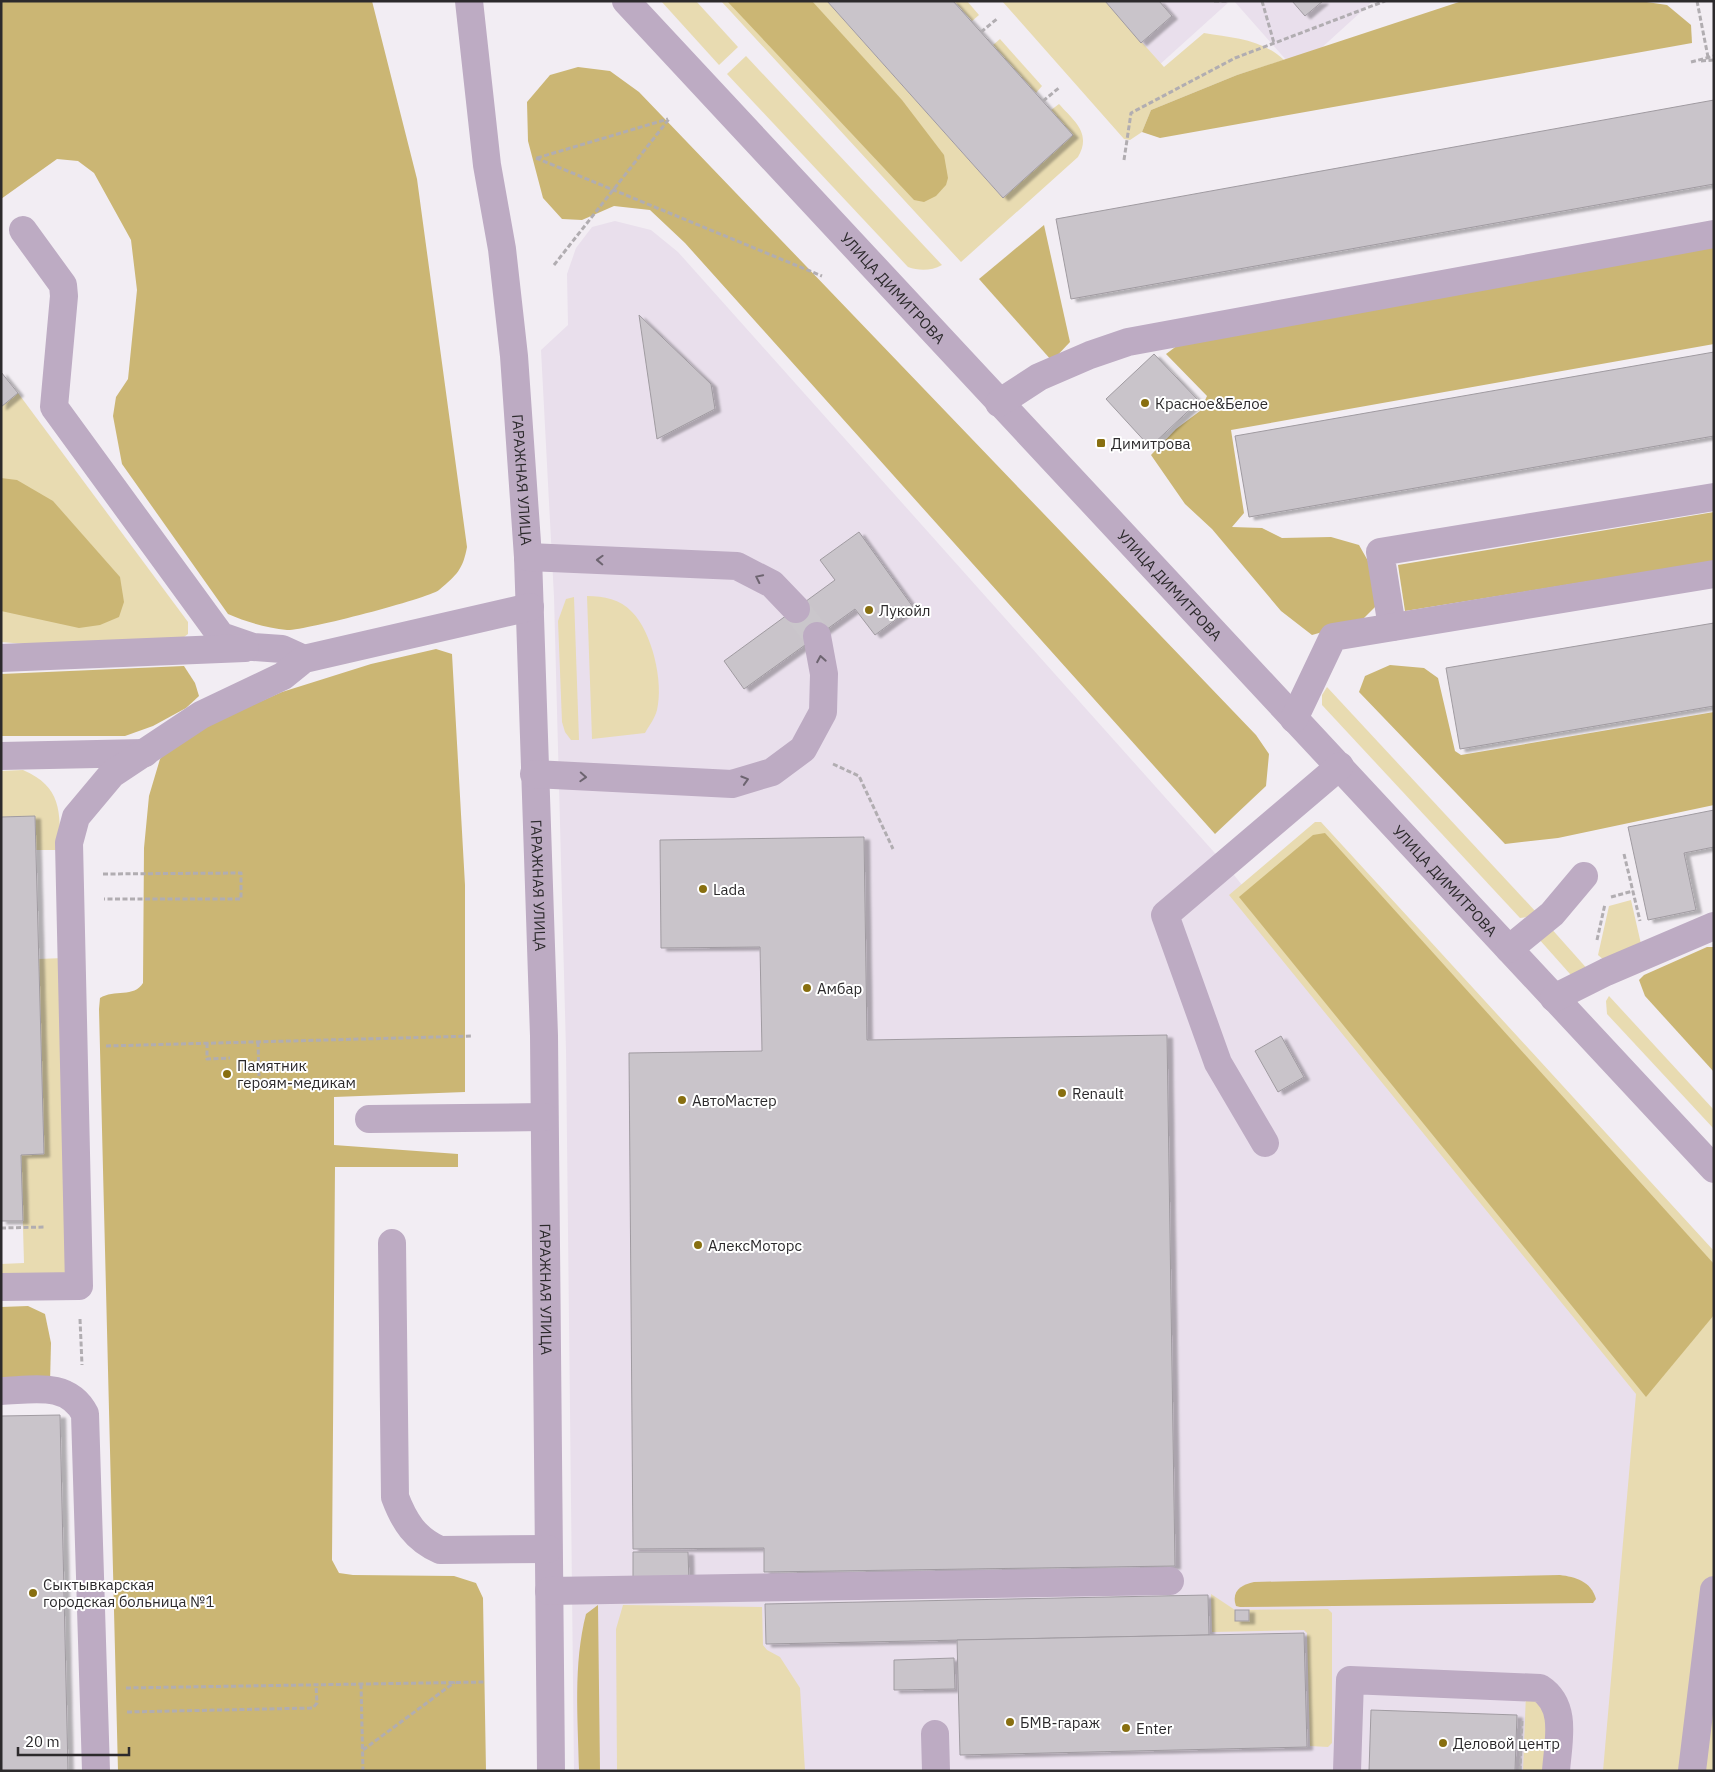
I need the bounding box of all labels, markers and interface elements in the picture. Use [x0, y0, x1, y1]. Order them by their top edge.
street label: УЛИЦА ДИМИТРОВА [837, 228, 950, 348]
place label: Красное&Белое [1155, 394, 1268, 413]
marker: Красное&Белое [1139, 397, 1151, 409]
street label: ГАРАЖНАЯ УЛИЦА [509, 413, 537, 546]
place label: Димитрова [1111, 434, 1190, 453]
marker: Димитрова [1095, 437, 1107, 449]
street label: УЛИЦА ДИМИТРОВА [1114, 525, 1227, 645]
one-way arrow [595, 555, 603, 566]
one-way arrow [756, 574, 765, 584]
place label: Лукойл [879, 601, 930, 620]
marker: Лукойл [863, 604, 875, 616]
one-way arrow [816, 654, 826, 663]
one-way arrow [579, 771, 587, 782]
one-way arrow [740, 776, 748, 786]
street label: ГАРАЖНАЯ УЛИЦА [527, 819, 551, 952]
street label: УЛИЦА ДИМИТРОВА [1389, 821, 1502, 940]
place label: Lada [713, 880, 745, 899]
marker: Lada [697, 883, 709, 895]
place label: Амбар [817, 979, 862, 998]
marker: Амбар [801, 982, 813, 994]
place label: Памятник героям-медикам [237, 1056, 356, 1092]
marker: Памятник героям-медикам [221, 1068, 233, 1080]
place label: Renault [1072, 1084, 1124, 1103]
marker: Renault [1056, 1087, 1068, 1099]
place label: АвтоМастер [692, 1091, 777, 1110]
marker: АвтоМастер [676, 1094, 688, 1106]
street label: ГАРАЖНАЯ УЛИЦА [536, 1223, 557, 1356]
place label: АлексМоторс [708, 1236, 802, 1255]
marker: АлексМоторс [692, 1239, 704, 1251]
place label: Сыктывкарская городская больница №1 [43, 1575, 215, 1611]
marker: Сыктывкарская городская больница №1 [27, 1587, 39, 1599]
place label: БМВ-гараж [1020, 1713, 1100, 1732]
marker: БМВ-гараж [1004, 1716, 1016, 1728]
place label: Enter [1136, 1719, 1173, 1738]
marker: Enter [1120, 1722, 1132, 1734]
scale bar [18, 1724, 129, 1756]
text: 20 m [25, 1732, 60, 1751]
place label: Деловой центр [1453, 1734, 1560, 1753]
marker: Деловой центр [1437, 1737, 1449, 1749]

